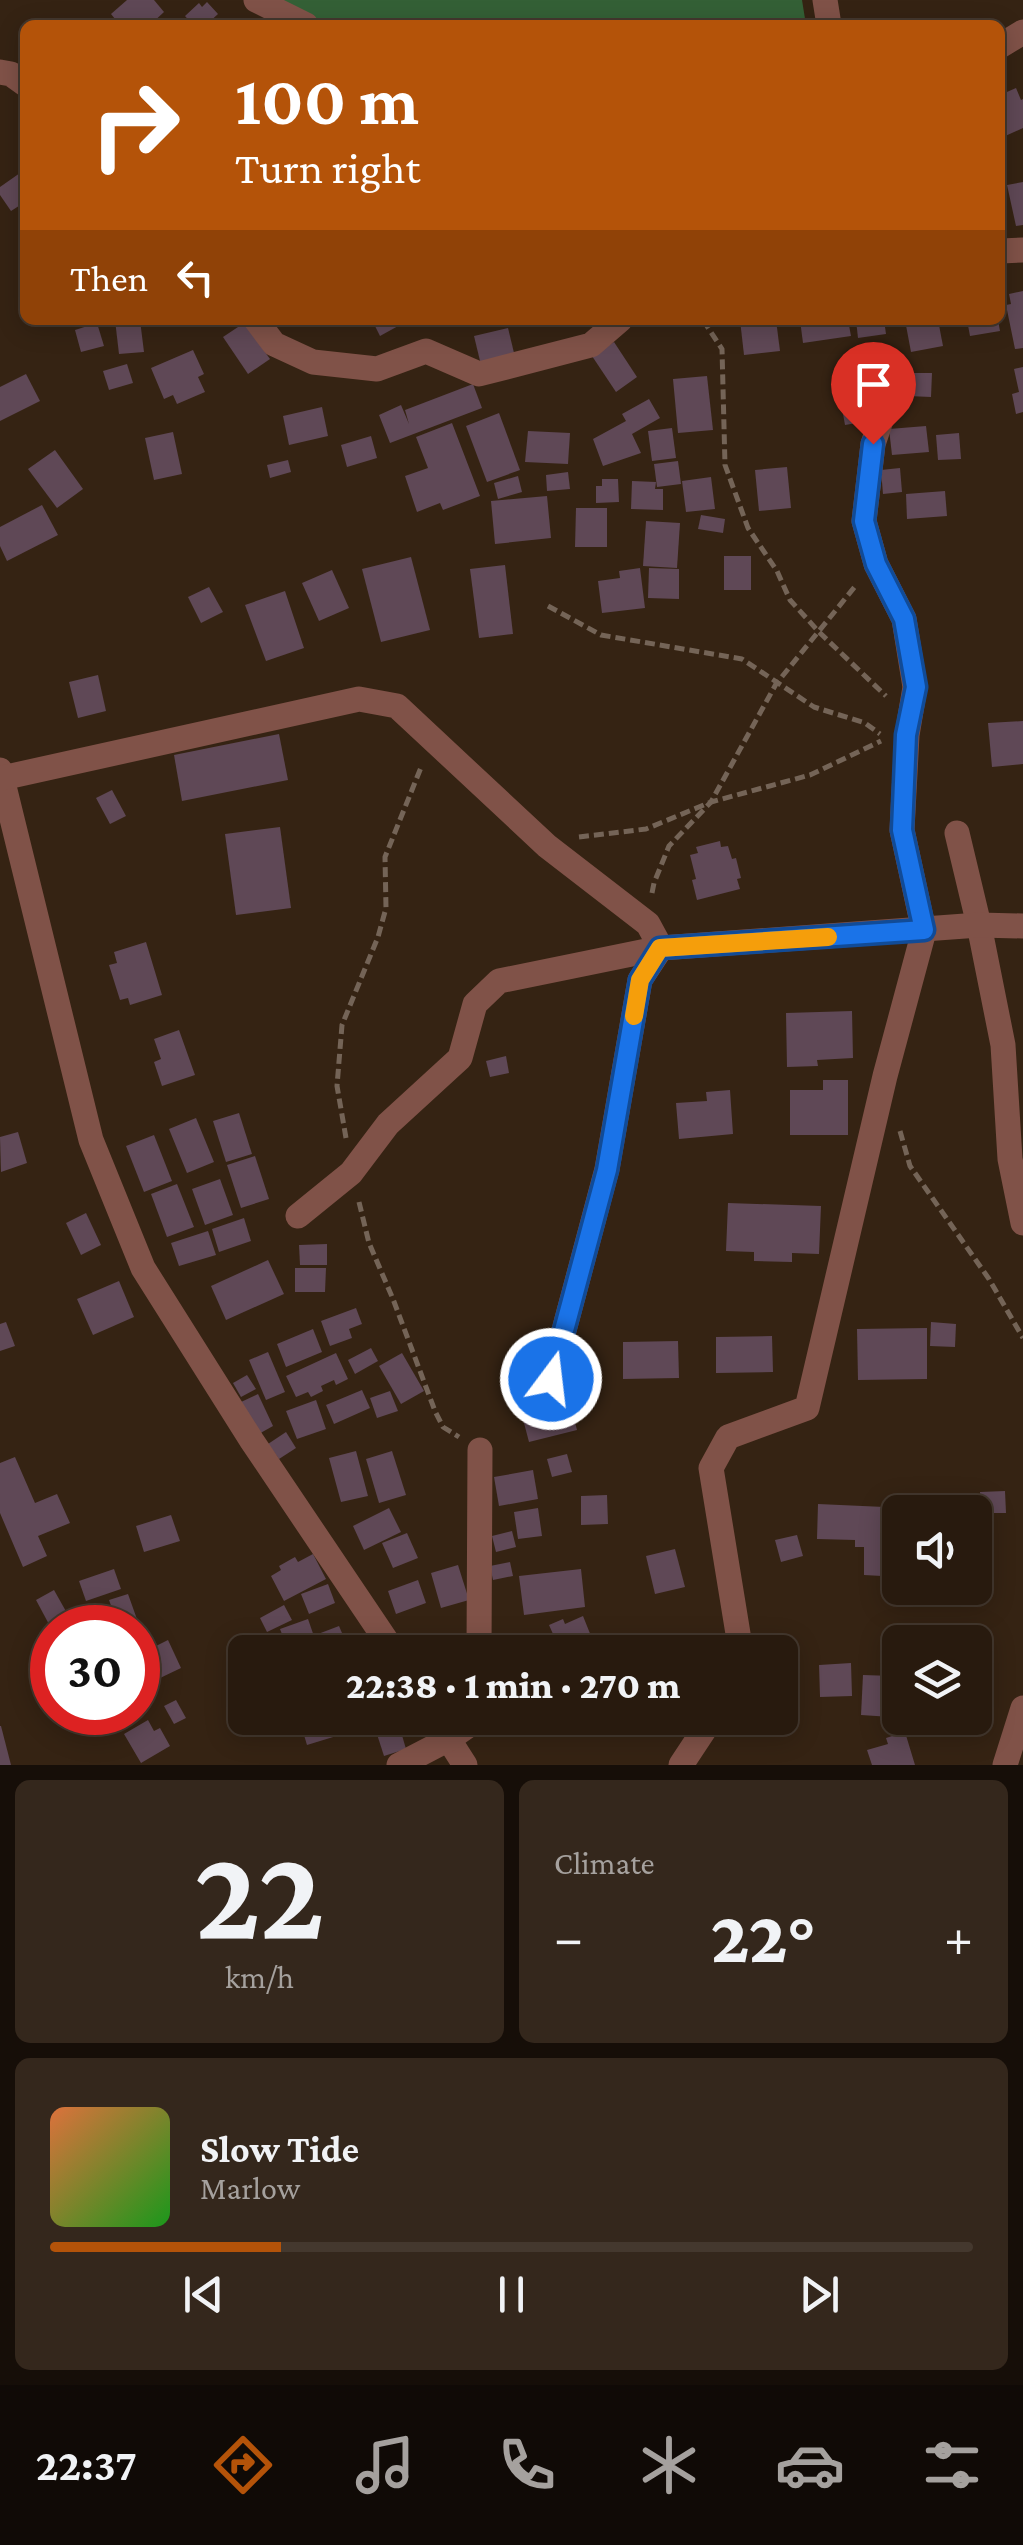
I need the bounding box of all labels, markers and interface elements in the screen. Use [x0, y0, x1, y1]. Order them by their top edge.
icon: right [70, 60, 200, 190]
text: 100 m [235, 61, 419, 139]
text: Turn right [235, 143, 420, 193]
icon: left [168, 250, 223, 305]
text: Then [70, 257, 148, 299]
pin [831, 342, 916, 445]
icon: arrive [846, 357, 901, 412]
position arrow [499, 1327, 603, 1431]
map controls [882, 1495, 992, 1735]
button: sound [882, 1495, 992, 1605]
speed limit sign: 30 [30, 1605, 160, 1735]
button: layers [882, 1625, 992, 1735]
text: 22:38 · 1 min · 270 m [346, 1664, 680, 1706]
text: 22 [194, 1821, 325, 1966]
text: Climate [554, 1845, 655, 1881]
text: 22° [710, 1895, 817, 1978]
text: − [554, 1907, 583, 1968]
text: + [944, 1907, 973, 1968]
text: km/h [225, 1959, 294, 1995]
text: Slow Tide [200, 2128, 359, 2170]
text: Marlow [200, 2170, 300, 2206]
icon: previous [176, 2267, 231, 2322]
icon: pause [484, 2267, 539, 2322]
icon: next [792, 2267, 847, 2322]
icon: directions [208, 2430, 278, 2500]
icon: music [350, 2430, 420, 2500]
icon: phone [492, 2430, 562, 2500]
icon: climate [634, 2430, 704, 2500]
icon: car [775, 2430, 845, 2500]
icon: filters [917, 2430, 987, 2500]
text: 22:37 [36, 2440, 137, 2490]

